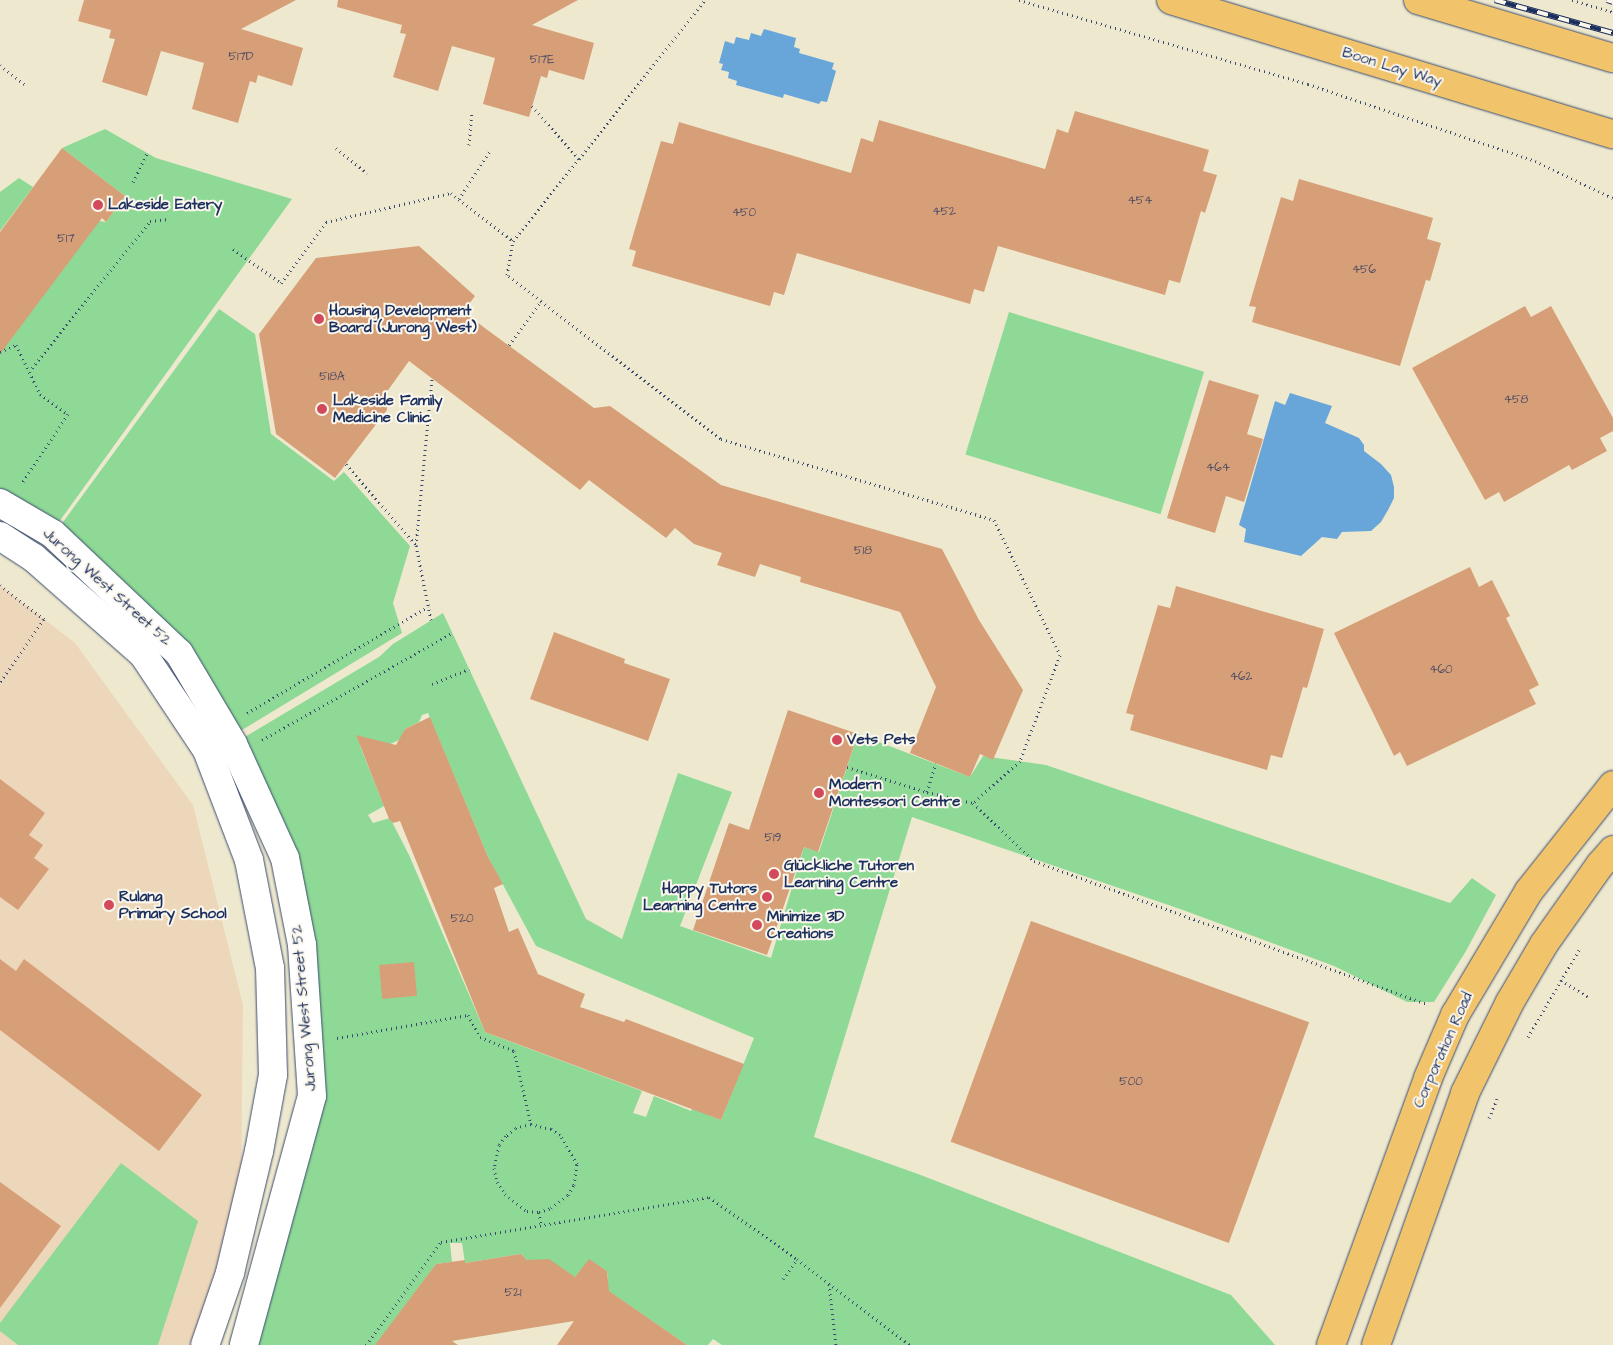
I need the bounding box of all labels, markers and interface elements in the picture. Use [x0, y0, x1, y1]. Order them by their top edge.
street label: Boon Lay Way [1340, 43, 1444, 91]
house number: 517D [228, 50, 254, 64]
house number: 517E [530, 53, 554, 67]
house number: 454 [1128, 194, 1152, 208]
place label: Lakeside Eatery [108, 196, 222, 214]
marker: Lakeside Eatery [92, 199, 104, 211]
house number: 452 [932, 205, 956, 219]
house number: 450 [732, 206, 756, 220]
house number: 517 [57, 232, 75, 246]
house number: 456 [1352, 263, 1376, 277]
place label: Housing Development Board (Jurong West) [329, 301, 477, 336]
marker: Housing Development Board (Jurong West) [313, 313, 325, 325]
house number: 518A [319, 370, 345, 384]
place label: Lakeside Family Medicine Clinic [333, 391, 443, 426]
house number: 458 [1504, 393, 1528, 407]
marker: Lakeside Family Medicine Clinic [315, 402, 329, 416]
house number: 464 [1206, 461, 1230, 475]
street label: Jurong West Street 52 [39, 525, 175, 649]
house number: 518 [854, 544, 872, 558]
house number: 460 [1429, 663, 1453, 677]
house number: 462 [1230, 670, 1252, 684]
place label: Vets Pets [847, 731, 915, 749]
marker: Vets Pets [831, 734, 843, 746]
place label: Modern Montessori Centre [829, 775, 960, 810]
marker: Modern Montessori Centre [813, 787, 825, 799]
house number: 519 [765, 831, 781, 845]
place label: Glückliche Tutoren Learning Centre [784, 856, 914, 891]
marker: Glückliche Tutoren Learning Centre [768, 868, 780, 880]
place label: Happy Tutors Learning Centre [643, 879, 757, 914]
place label: Rulang Primary School [119, 887, 227, 922]
marker: Happy Tutors Learning Centre [761, 891, 773, 903]
marker: Rulang Primary School [103, 899, 115, 911]
place label: Minimize 3D Creations [767, 907, 844, 942]
house number: 520 [451, 912, 473, 926]
marker: Minimize 3D Creations [751, 919, 763, 931]
street label: Jurong West Street 52 [288, 924, 320, 1092]
street label: Corporation Road [1409, 989, 1477, 1111]
house number: 500 [1119, 1075, 1143, 1089]
house number: 521 [505, 1286, 521, 1300]

